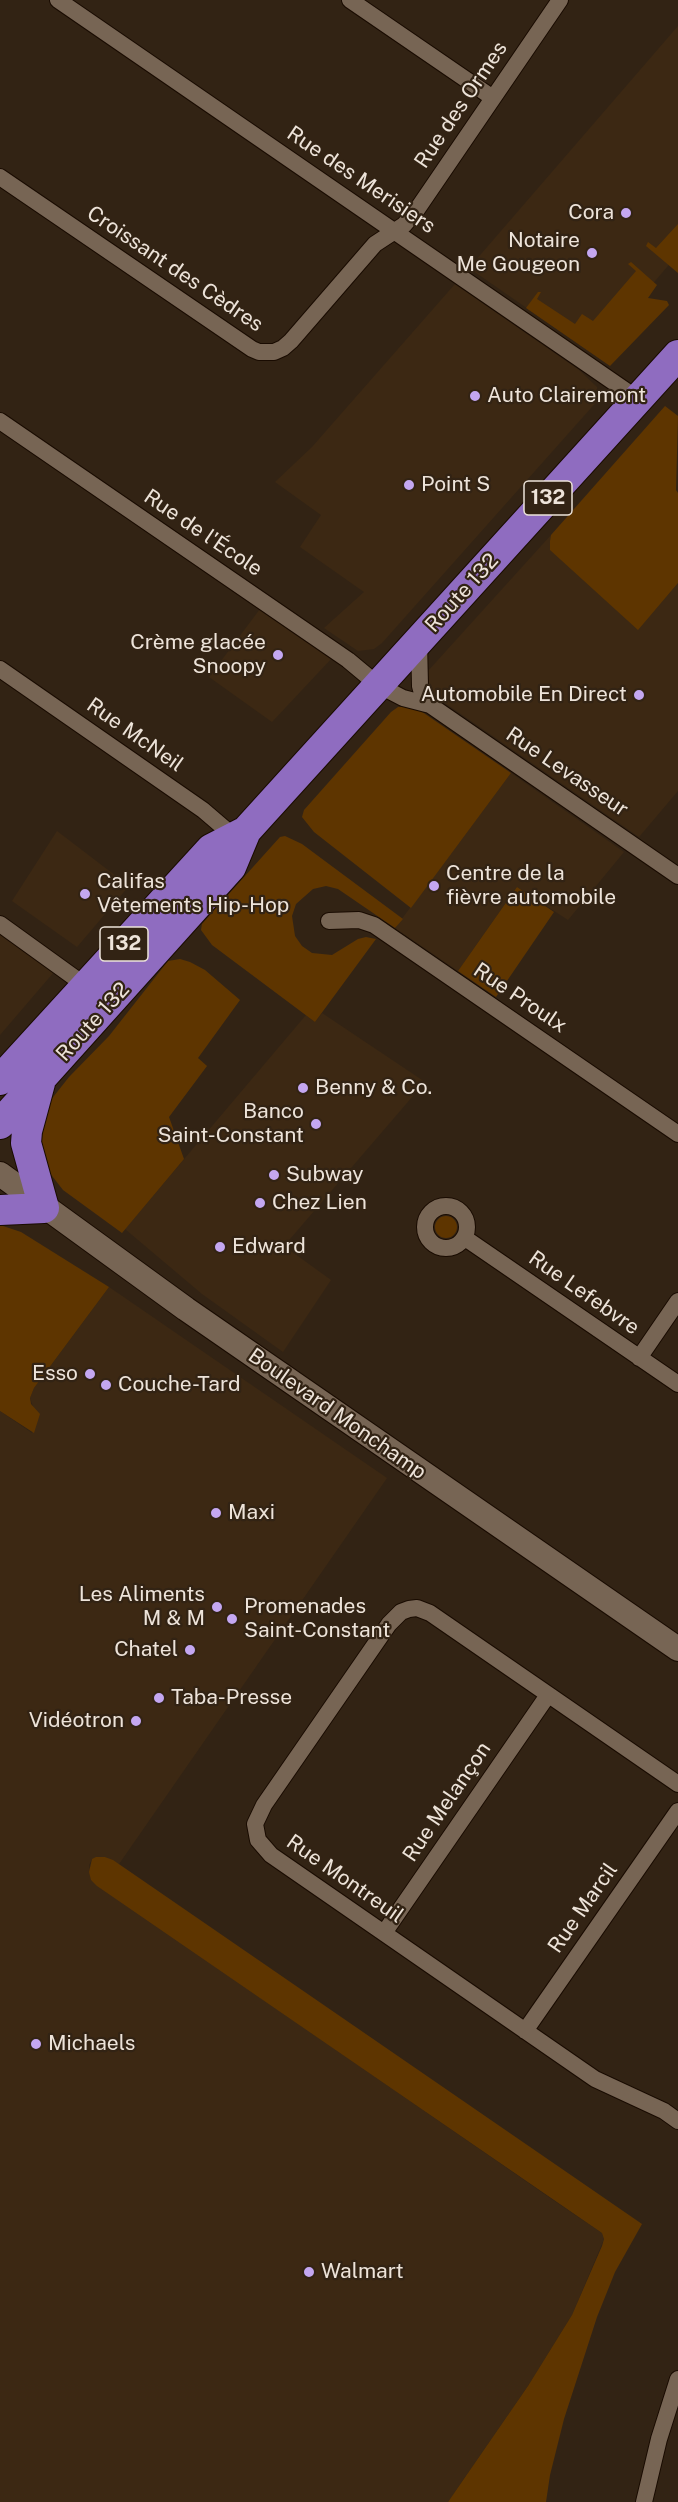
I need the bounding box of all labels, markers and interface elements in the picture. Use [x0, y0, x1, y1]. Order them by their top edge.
street label: Rue des Ormes [409, 37, 513, 173]
street label: Rue des Merisiers [282, 121, 440, 239]
place label: Cora [568, 200, 614, 226]
street label: Croissant des Cèdres [82, 201, 268, 337]
marker: Cora [619, 206, 633, 220]
place label: Notaire Me Gougeon [457, 228, 580, 278]
marker: Notaire Me Gougeon [585, 246, 599, 260]
place label: Auto Clairemont [487, 383, 646, 409]
marker: Auto Clairemont [468, 389, 482, 403]
place label: Point S [421, 472, 490, 498]
marker: Point S [402, 478, 416, 492]
road number: 132 [524, 481, 572, 515]
street label: Rue de l'École [139, 484, 267, 582]
street label: Route 132 [420, 549, 504, 637]
place label: Crème glacée Snoopy [130, 630, 266, 680]
marker: Crème glacée Snoopy [271, 648, 285, 662]
place label: Automobile En Direct [421, 682, 627, 708]
marker: Automobile En Direct [632, 688, 646, 702]
street label: Rue McNeil [82, 692, 188, 778]
street label: Rue Levasseur [501, 722, 633, 822]
place label: Centre de la fièvre automobile [446, 861, 616, 911]
place label: Califas Vêtements Hip-Hop [97, 869, 289, 919]
marker: Centre de la fièvre automobile [427, 879, 441, 893]
marker: Califas Vêtements Hip-Hop [78, 887, 92, 901]
road number: 132 [100, 927, 148, 961]
street label: Rue Proulx [469, 958, 571, 1038]
street label: Route 132 [51, 978, 135, 1066]
place label: Benny & Co. [315, 1075, 432, 1101]
marker: Benny & Co. [296, 1081, 310, 1095]
place label: Banco Saint-Constant [158, 1099, 304, 1149]
marker: Banco Saint-Constant [309, 1117, 323, 1131]
place label: Subway [286, 1162, 363, 1188]
marker: Subway [267, 1168, 281, 1182]
place label: Chez Lien [272, 1190, 367, 1216]
marker: Chez Lien [253, 1196, 267, 1210]
place label: Edward [232, 1234, 306, 1260]
marker: Edward [213, 1240, 227, 1254]
street label: Rue Lefebvre [524, 1246, 644, 1340]
street label: Boulevard Monchamp [243, 1343, 431, 1485]
place label: Esso [32, 1361, 78, 1387]
marker: Esso [83, 1367, 97, 1381]
place label: Couche-Tard [118, 1372, 241, 1398]
marker: Couche-Tard [99, 1378, 113, 1392]
place label: Maxi [228, 1500, 275, 1526]
marker: Maxi [209, 1506, 223, 1520]
place label: Les Aliments M & M [79, 1582, 205, 1632]
place label: Promenades Saint-Constant [244, 1594, 390, 1644]
marker: Les Aliments M & M [210, 1600, 224, 1614]
marker: Promenades Saint-Constant [225, 1612, 239, 1626]
place label: Chatel [114, 1637, 178, 1663]
marker: Chatel [183, 1643, 197, 1657]
place label: Taba-Presse [171, 1685, 292, 1711]
marker: Taba-Presse [152, 1691, 166, 1705]
place label: Vidéotron [29, 1708, 124, 1734]
marker: Vidéotron [129, 1714, 143, 1728]
street label: Rue Melançon [398, 1737, 496, 1867]
street label: Rue Montreuil [282, 1829, 408, 1929]
street label: Rue Marcil [543, 1858, 623, 1958]
place label: Michaels [48, 2031, 135, 2057]
marker: Michaels [29, 2037, 43, 2051]
place label: Walmart [321, 2259, 404, 2285]
marker: Walmart [302, 2265, 316, 2279]

